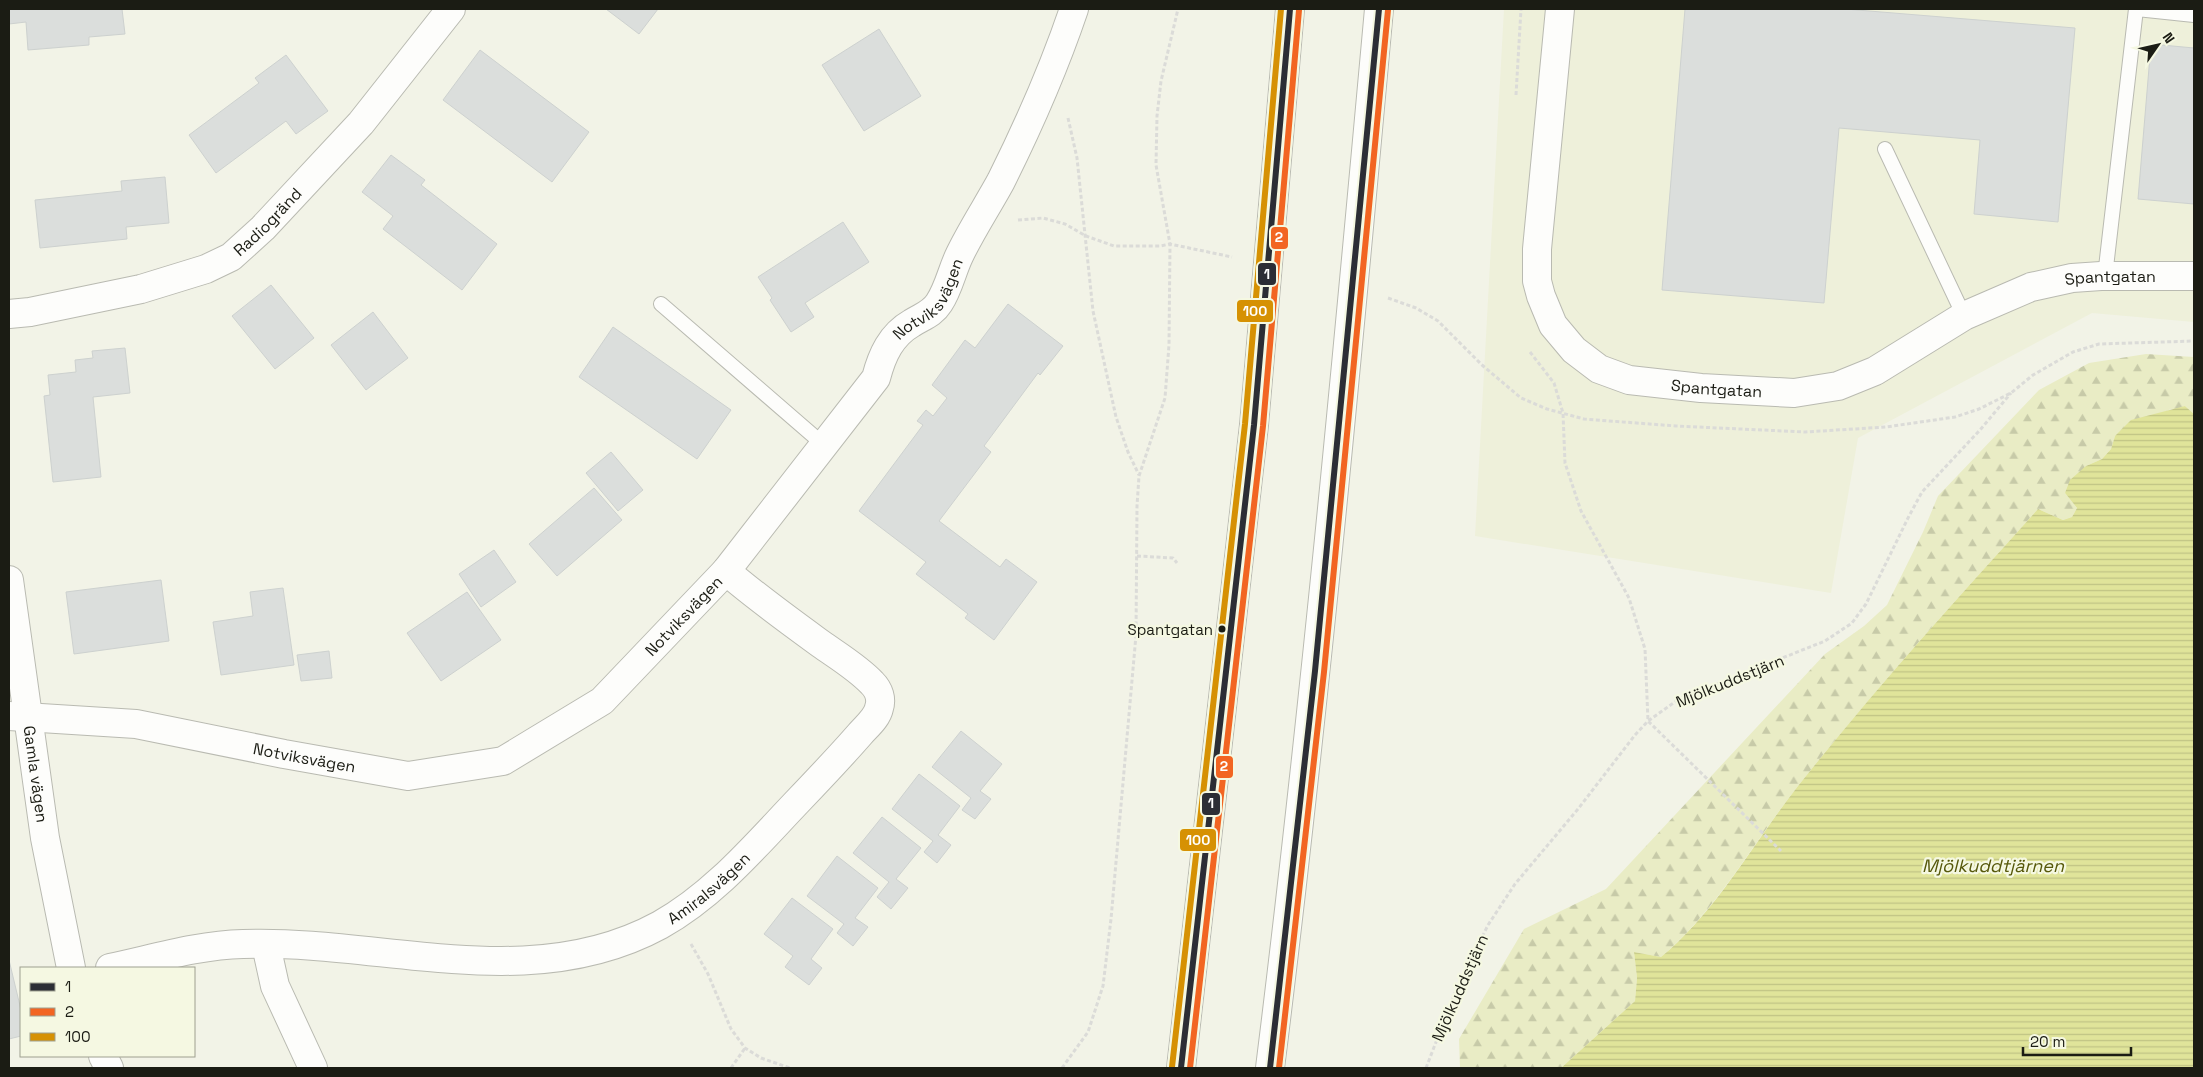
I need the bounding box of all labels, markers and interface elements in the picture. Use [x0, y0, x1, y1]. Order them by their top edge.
north arrow [2133, 20, 2183, 70]
text: N [2159, 29, 2179, 47]
street label: Radiogränd [229, 183, 306, 260]
line badge: 2 [1270, 226, 1289, 250]
text: 2 [1275, 228, 1283, 246]
street label: Notviksvägen [888, 255, 967, 344]
line badge: 1 [1257, 262, 1277, 286]
text: 1 [1264, 265, 1270, 283]
street label: Spantgatan [2063, 265, 2156, 290]
line badge: 100 [1236, 299, 1274, 323]
text: 100 [1243, 302, 1267, 320]
street label: Spantgatan [1670, 374, 1763, 402]
street label: Notviksvägen [640, 571, 727, 660]
place label: Spantgatan [1127, 620, 1213, 639]
marker: Spantgatan [1217, 624, 1227, 634]
street label: Mjölkuddstjärn [1673, 650, 1787, 712]
street label: Gamla vägen [19, 724, 53, 824]
street label: Notviksvägen [251, 738, 357, 777]
line badge: 2 [1215, 755, 1234, 779]
text: 2 [1220, 757, 1228, 775]
line badge: 1 [1201, 792, 1221, 816]
text: 1 [1208, 794, 1214, 812]
line badge: 100 [1179, 828, 1217, 852]
text: 100 [1186, 831, 1210, 849]
street label: Amiralsvägen [663, 847, 754, 929]
water label: Mjölkuddtjärnen [1922, 854, 2065, 877]
street label: Mjölkuddstjärn [1427, 931, 1493, 1045]
legend [20, 967, 195, 1057]
text: 1 [65, 977, 71, 996]
text: 2 [65, 1002, 74, 1021]
scale bar [2023, 1024, 2130, 1056]
text: 100 [65, 1027, 91, 1046]
text: 20 m [2030, 1032, 2065, 1051]

